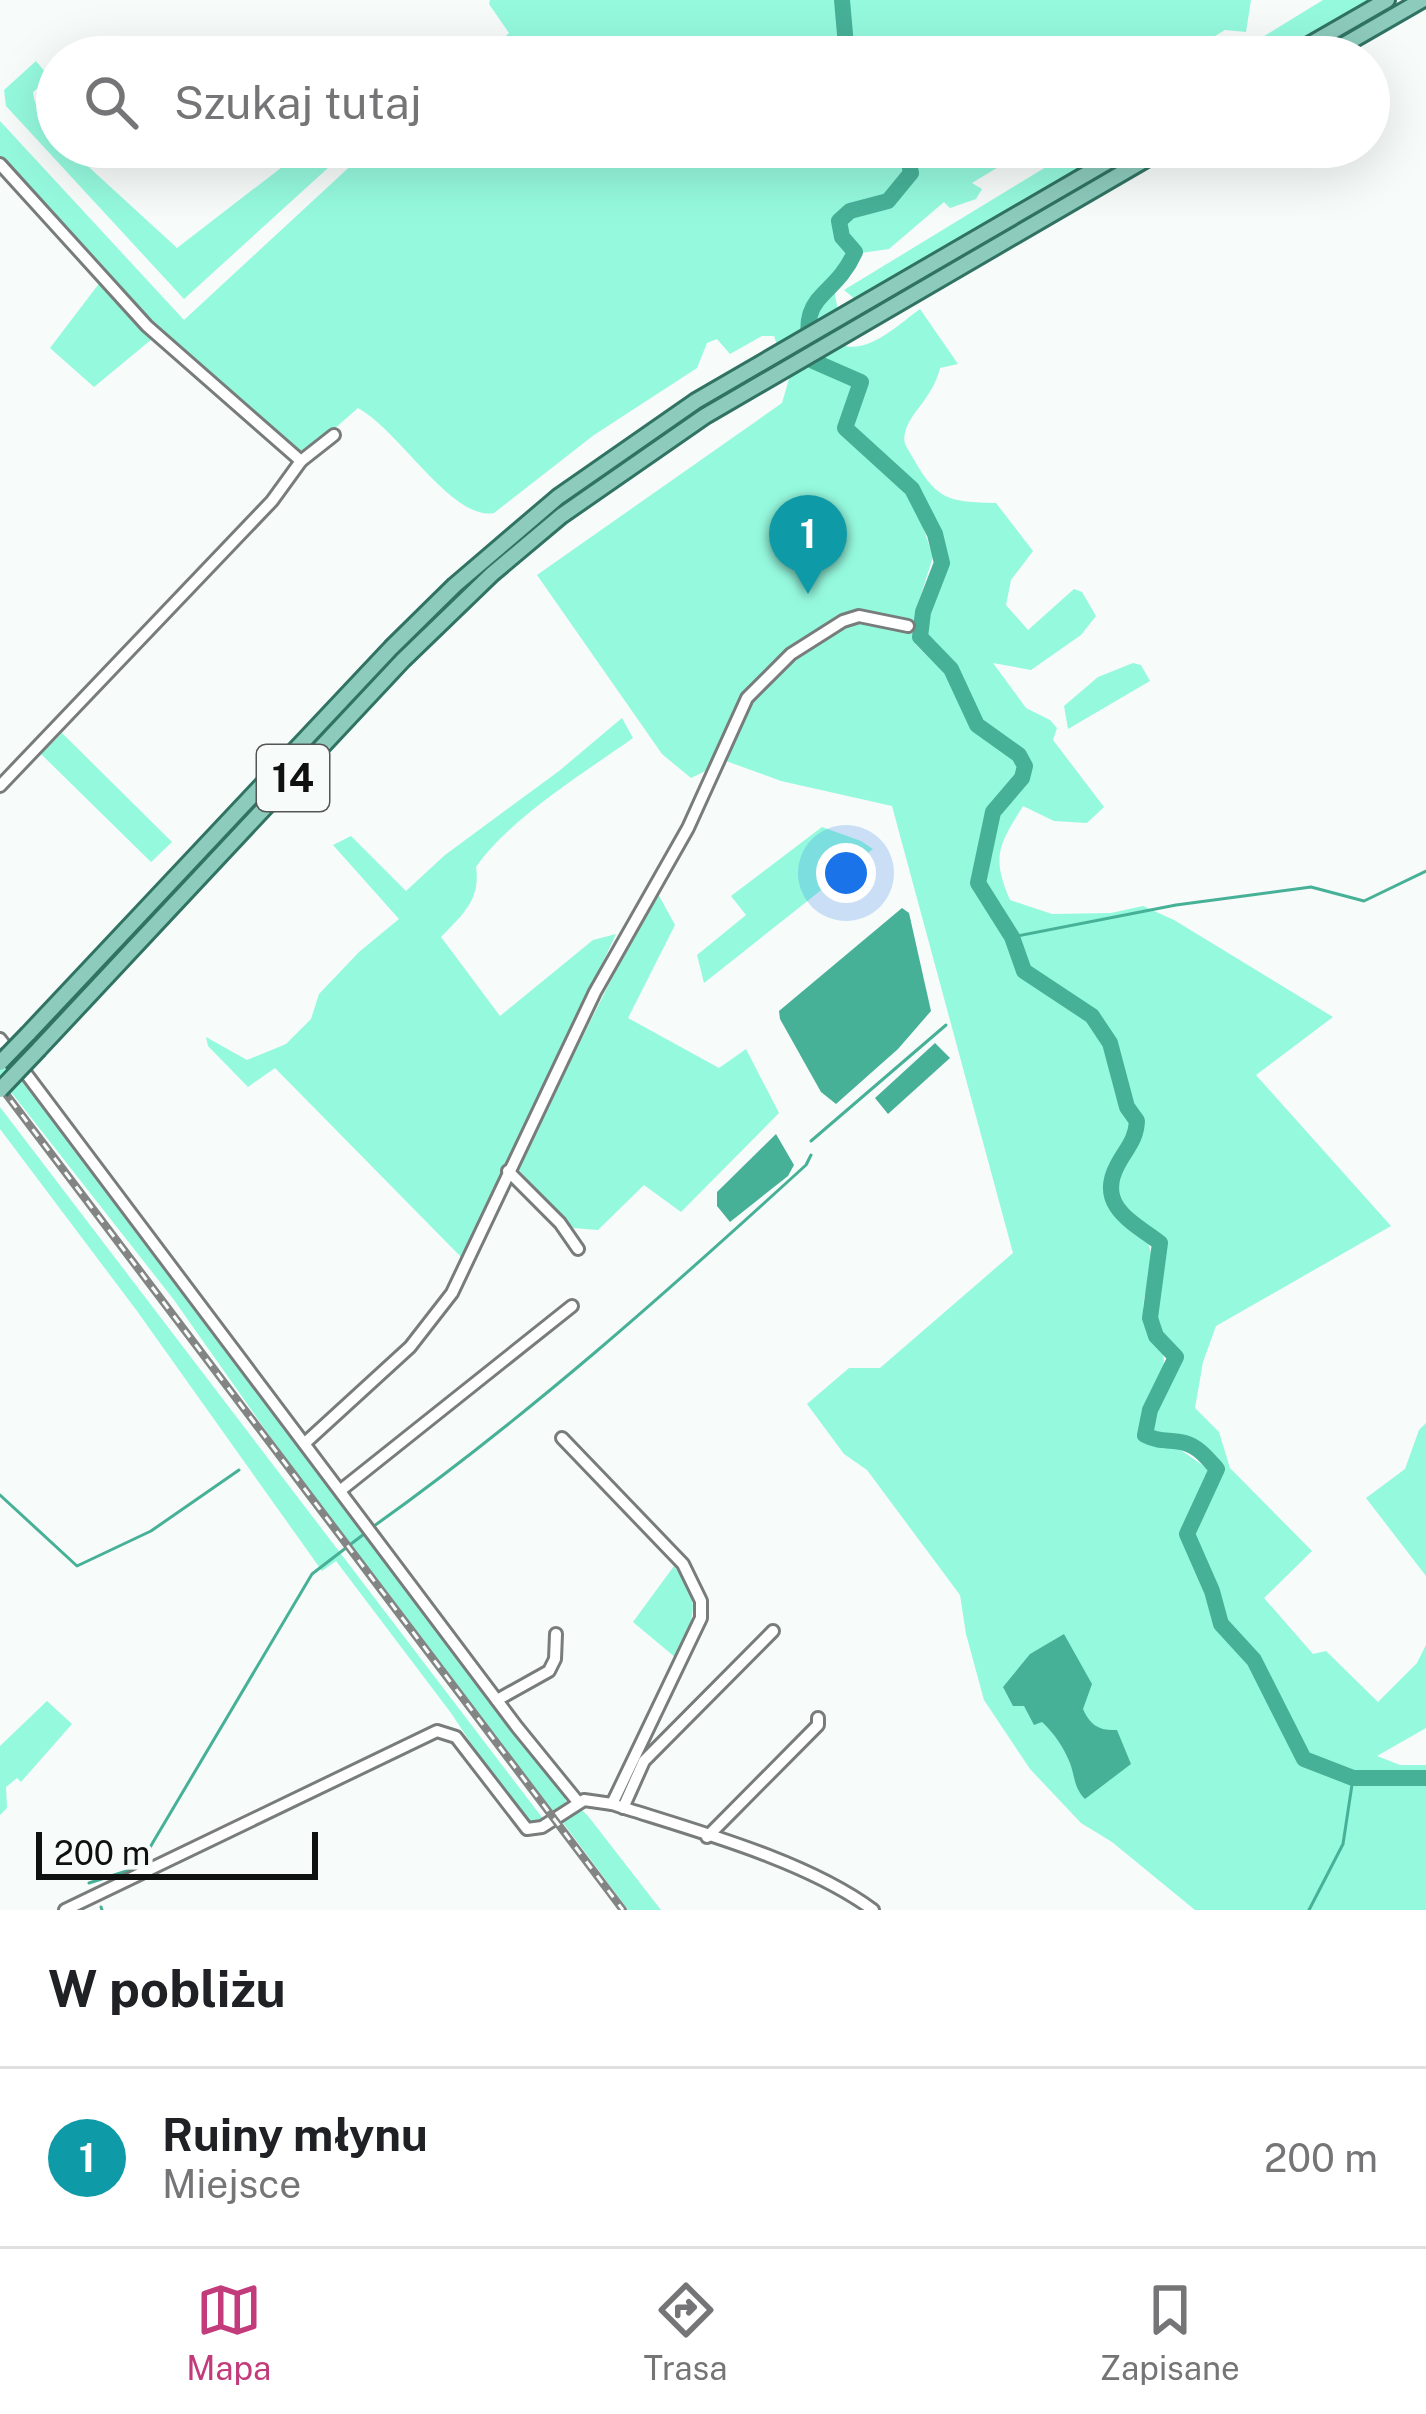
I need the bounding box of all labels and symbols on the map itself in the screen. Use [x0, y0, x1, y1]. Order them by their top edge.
pin: 1 [769, 495, 847, 594]
road number: 14 [257, 745, 329, 811]
your location [816, 843, 876, 903]
scale bar [36, 1826, 318, 1879]

